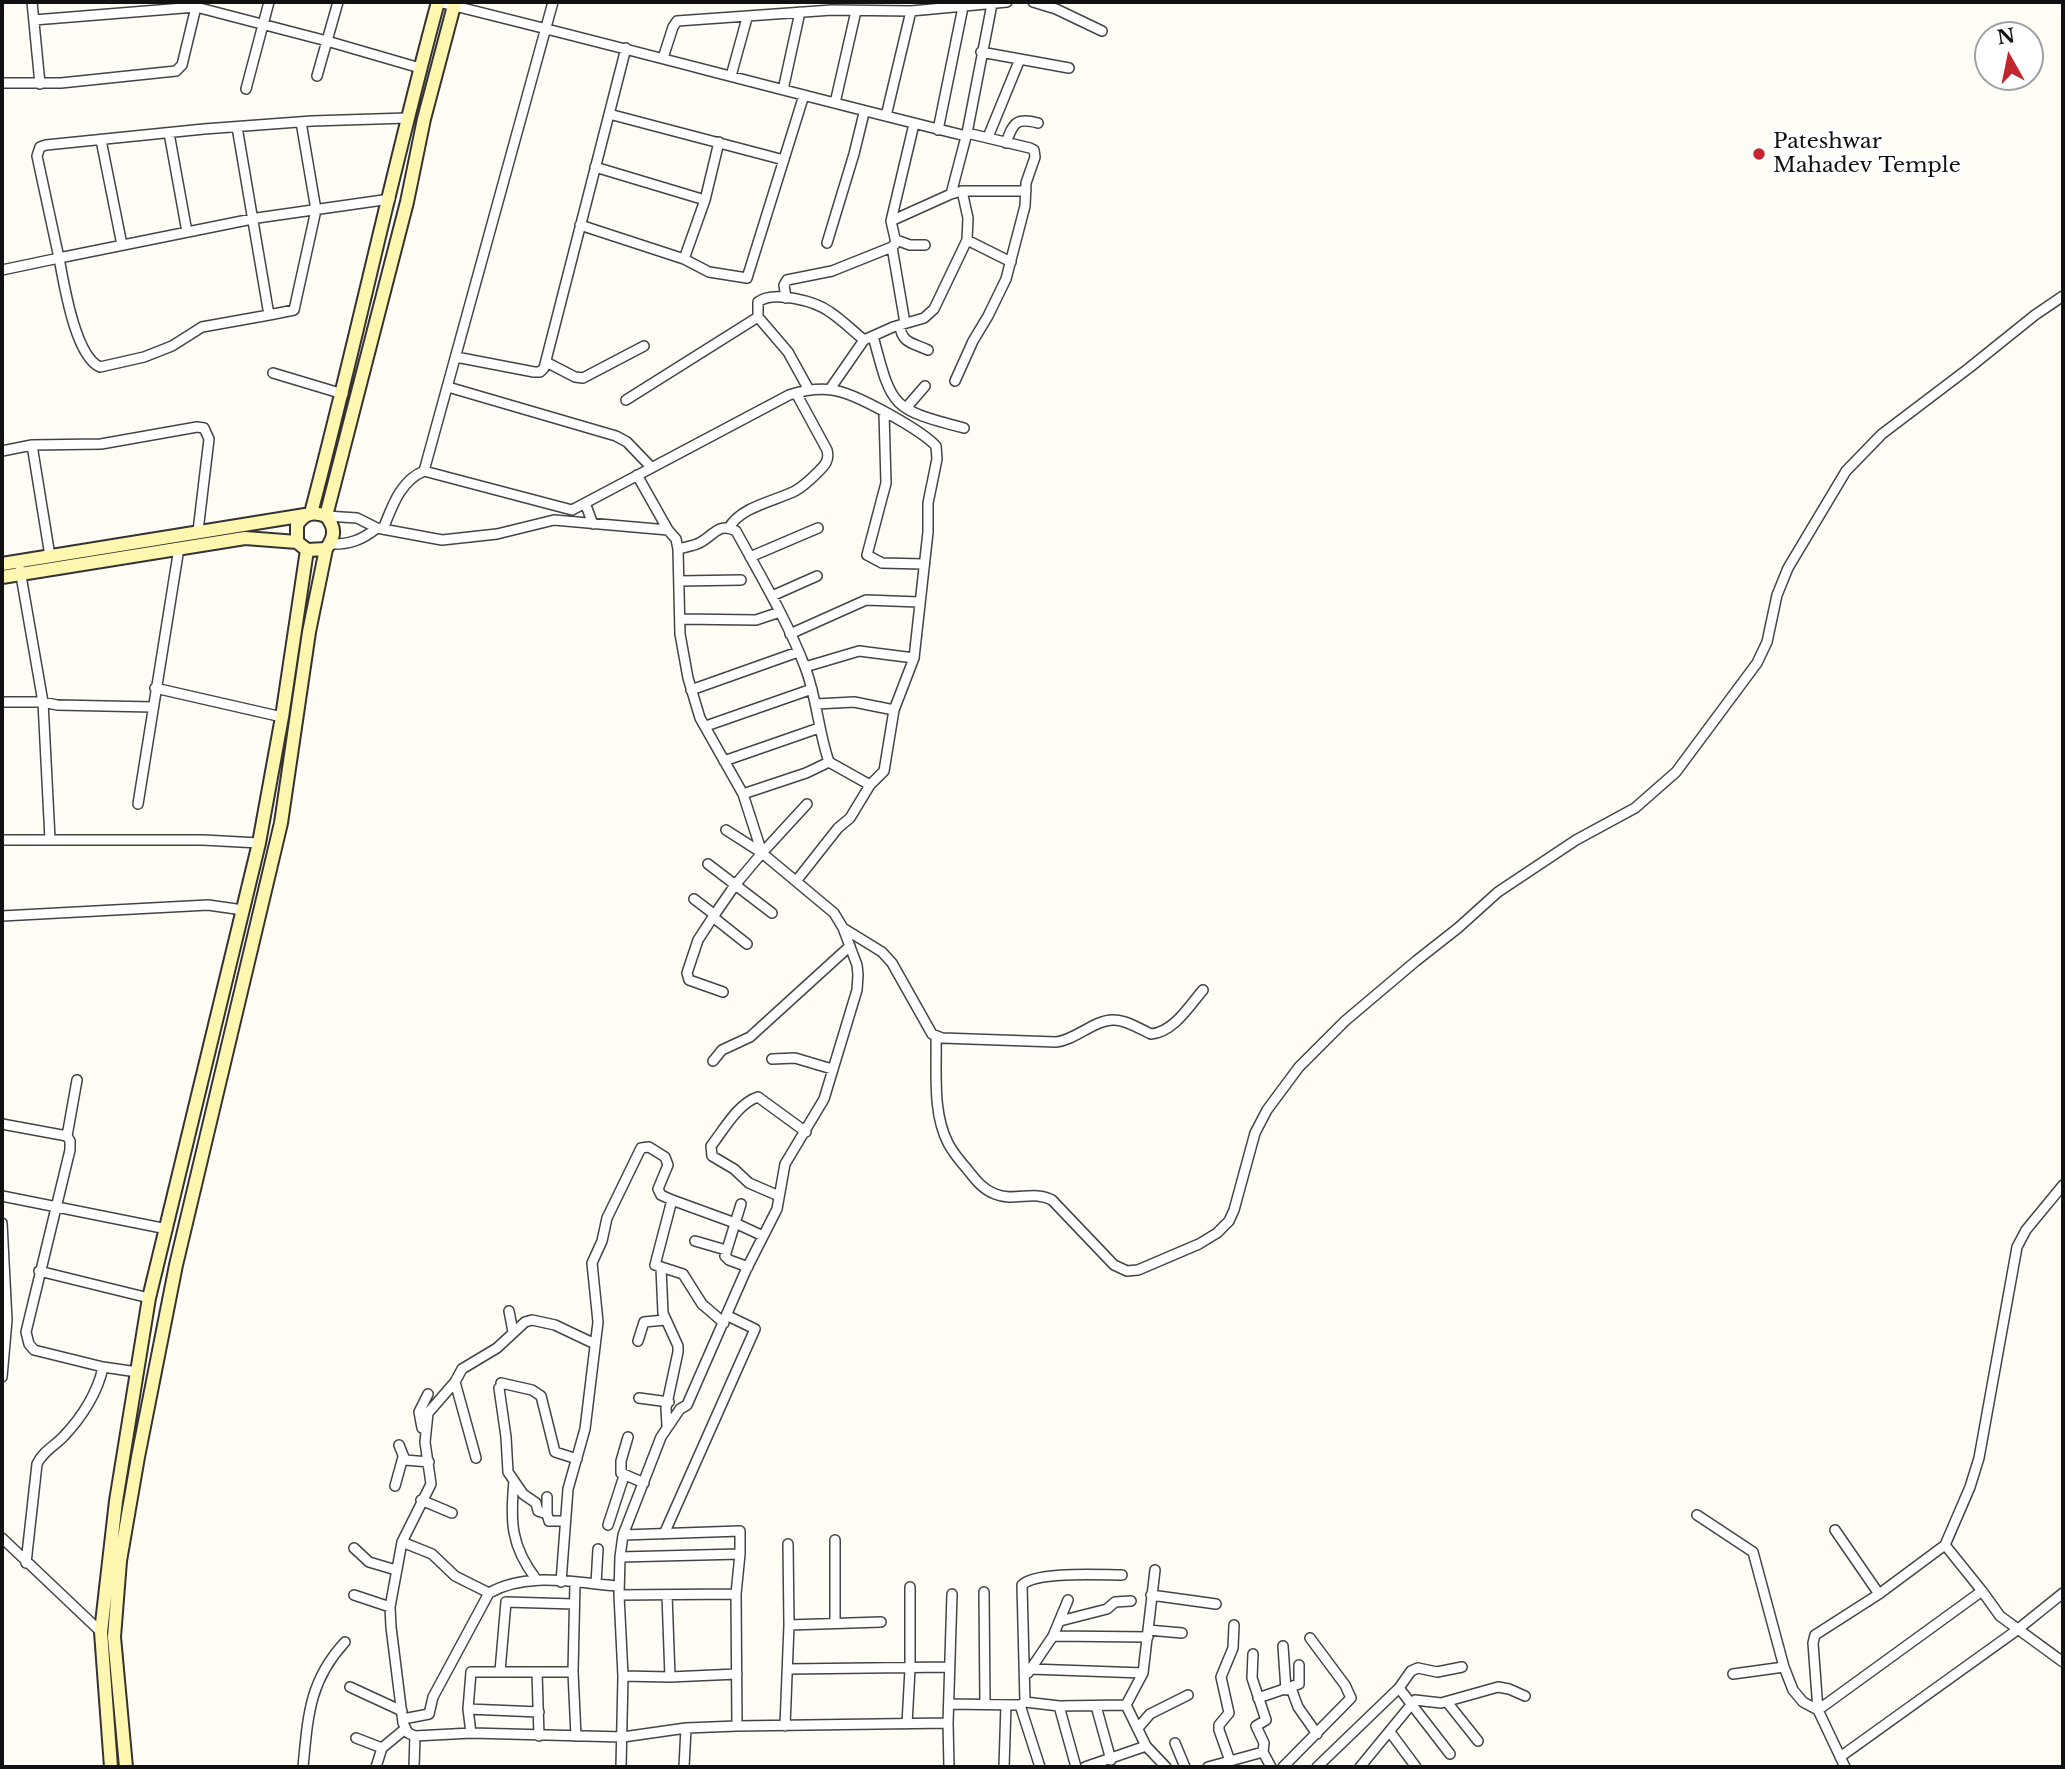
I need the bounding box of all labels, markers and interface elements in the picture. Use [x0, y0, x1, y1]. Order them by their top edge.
north arrow [1974, 21, 2044, 91]
text: N [1995, 24, 2017, 49]
place label: Pateshwar Mahadev Temple [1773, 129, 1961, 179]
marker: Pateshwar Mahadev Temple [1751, 146, 1767, 162]

